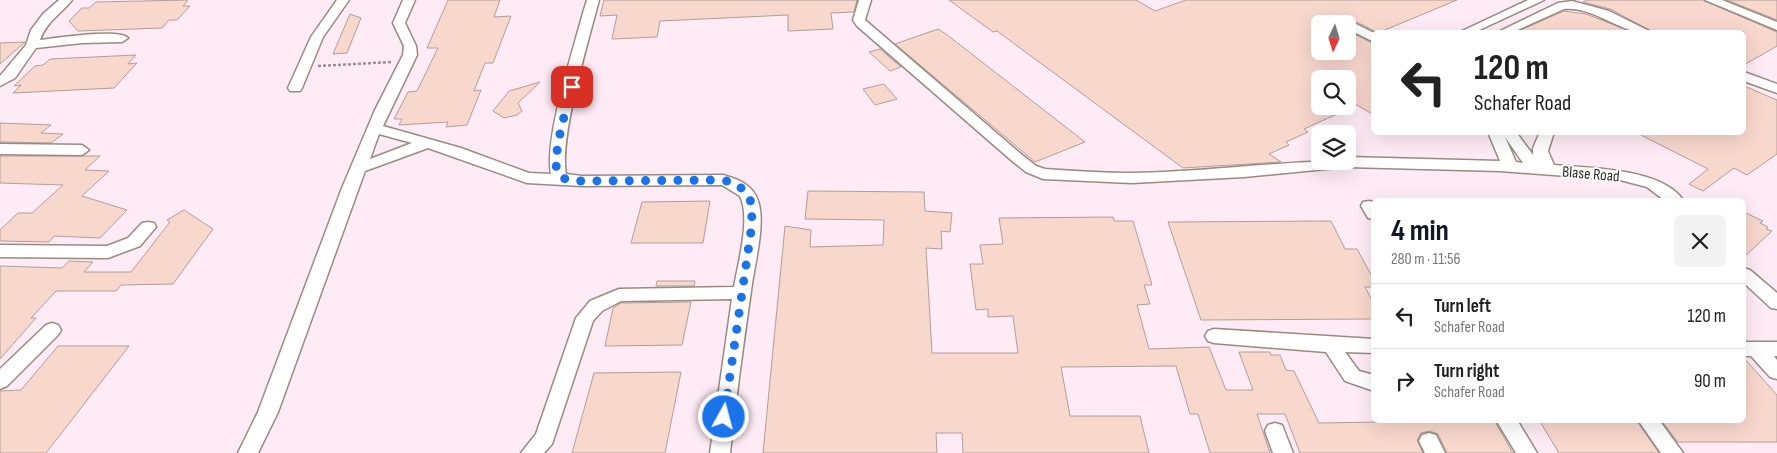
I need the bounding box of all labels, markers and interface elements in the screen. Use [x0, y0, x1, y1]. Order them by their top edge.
north arrow [1311, 15, 1356, 60]
map controls [1311, 15, 1356, 170]
text: 120 m [1474, 47, 1549, 90]
icon: left [1391, 50, 1456, 115]
pin [551, 66, 593, 108]
button: search [1311, 70, 1356, 115]
icon: arrive [558, 73, 586, 101]
text: Schafer Road [1474, 90, 1571, 117]
button: layers [1311, 125, 1356, 170]
street label: Blase Road [1561, 163, 1620, 186]
text: 4 min [1391, 213, 1449, 249]
button: close [1674, 215, 1726, 267]
text: 280 m · 11:56 [1391, 250, 1460, 269]
text: Turn left [1434, 295, 1491, 318]
icon: left [1391, 302, 1419, 330]
text: 120 m [1688, 305, 1726, 328]
text: Schafer Road [1434, 318, 1505, 337]
text: Turn right [1434, 360, 1499, 383]
icon: right [1391, 367, 1419, 395]
text: 90 m [1694, 370, 1726, 393]
text: Schafer Road [1434, 383, 1505, 402]
position arrow [697, 390, 749, 442]

